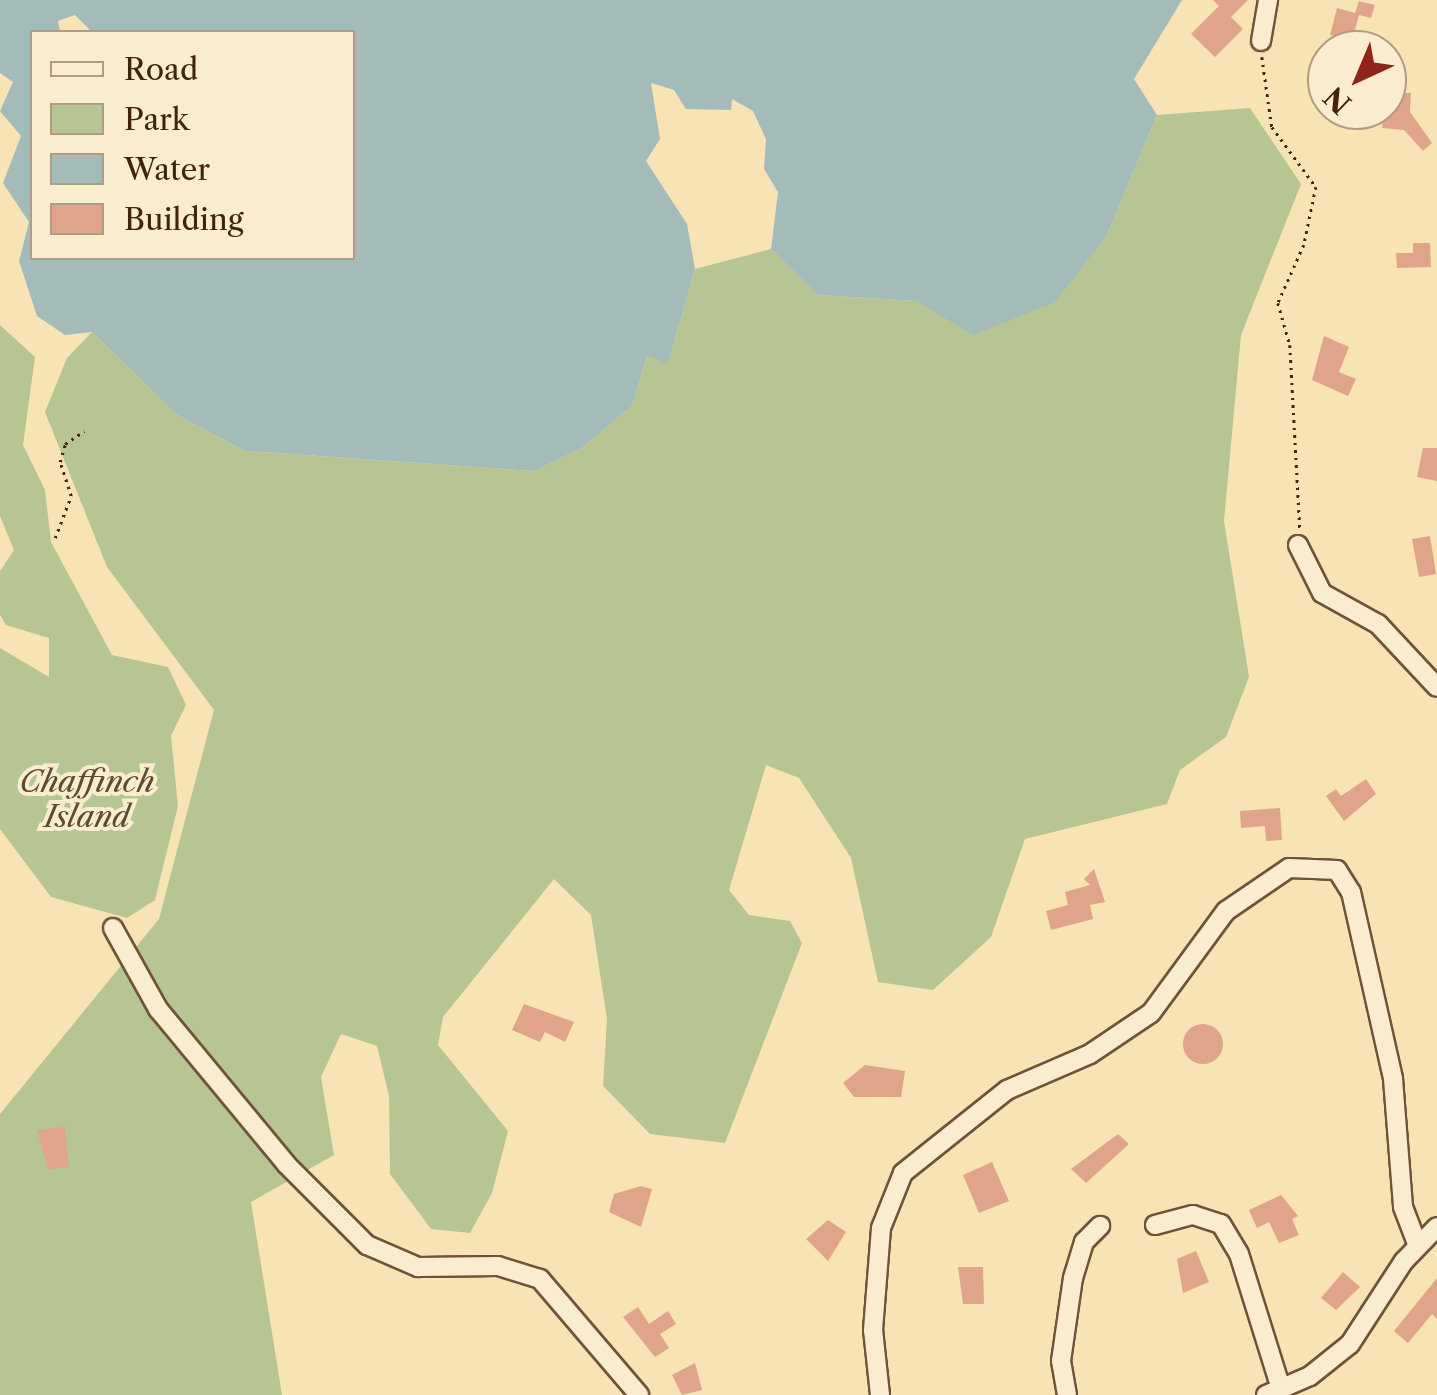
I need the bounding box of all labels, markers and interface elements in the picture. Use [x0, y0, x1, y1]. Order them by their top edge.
legend [30, 30, 355, 260]
north arrow [1307, 30, 1407, 130]
text: Road [124, 51, 198, 88]
text: N [1317, 79, 1358, 121]
text: Park [124, 101, 189, 138]
text: Water [124, 151, 210, 188]
text: Building [124, 201, 244, 238]
park label: Chaffinch Island [20, 764, 154, 834]

